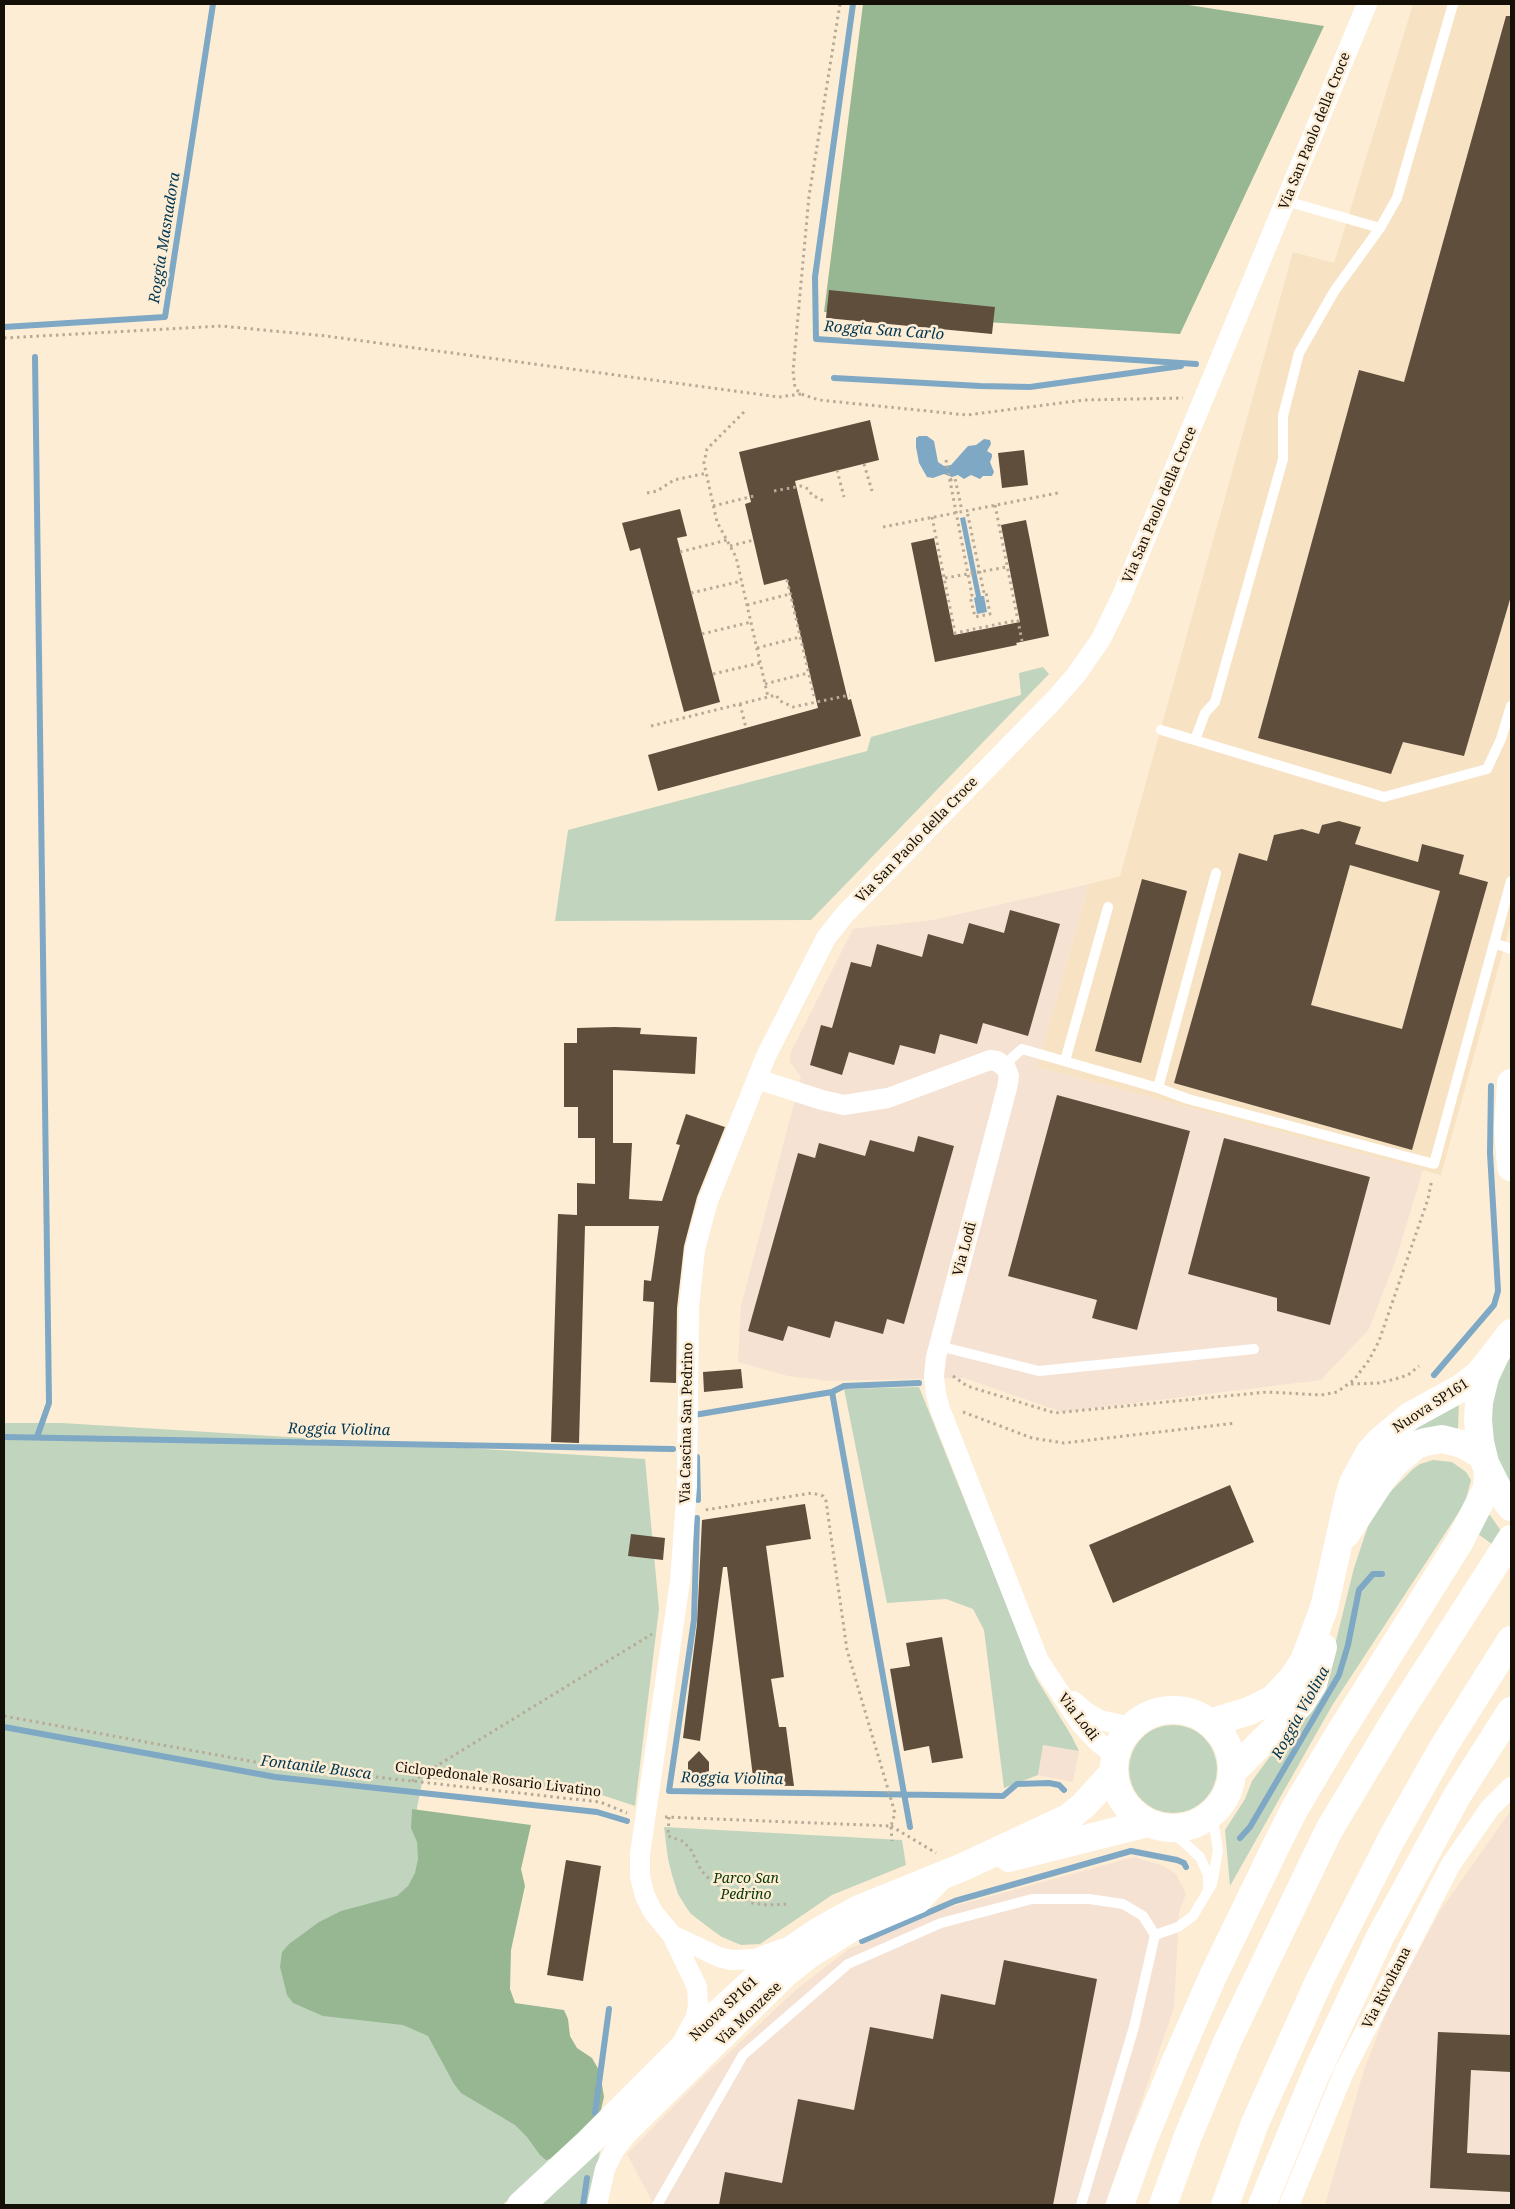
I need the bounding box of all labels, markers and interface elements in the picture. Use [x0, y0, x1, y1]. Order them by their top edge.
street label: Via San Paolo della Croce [1276, 50, 1354, 212]
water label: Roggia Masnadora [146, 171, 184, 305]
water label: Roggia San Carlo [823, 318, 945, 344]
street label: Via San Paolo della Croce [1119, 424, 1201, 586]
street label: Via San Paolo della Croce [853, 774, 981, 906]
street label: Via Lodi [950, 1220, 980, 1278]
street label: Via Cascina San Pedrino [677, 1342, 697, 1504]
street label: Nuova SP161 [1390, 1375, 1472, 1437]
water label: Roggia Violina [288, 1420, 390, 1440]
water label: Roggia Violina [1268, 1664, 1334, 1762]
street label: Via Lodi [1054, 1690, 1102, 1744]
water label: Fontanile Busca [260, 1752, 372, 1784]
street label: Ciclopedonale Rosario Livatino [394, 1759, 602, 1801]
water label: Roggia Violina [681, 1769, 783, 1789]
park label: Parco San Pedrino [713, 1871, 779, 1904]
street label: Via Rivoltana [1359, 1944, 1415, 2032]
street label: Nuova SP161 [687, 1973, 761, 2045]
street label: Via Monzese [713, 1979, 785, 2049]

